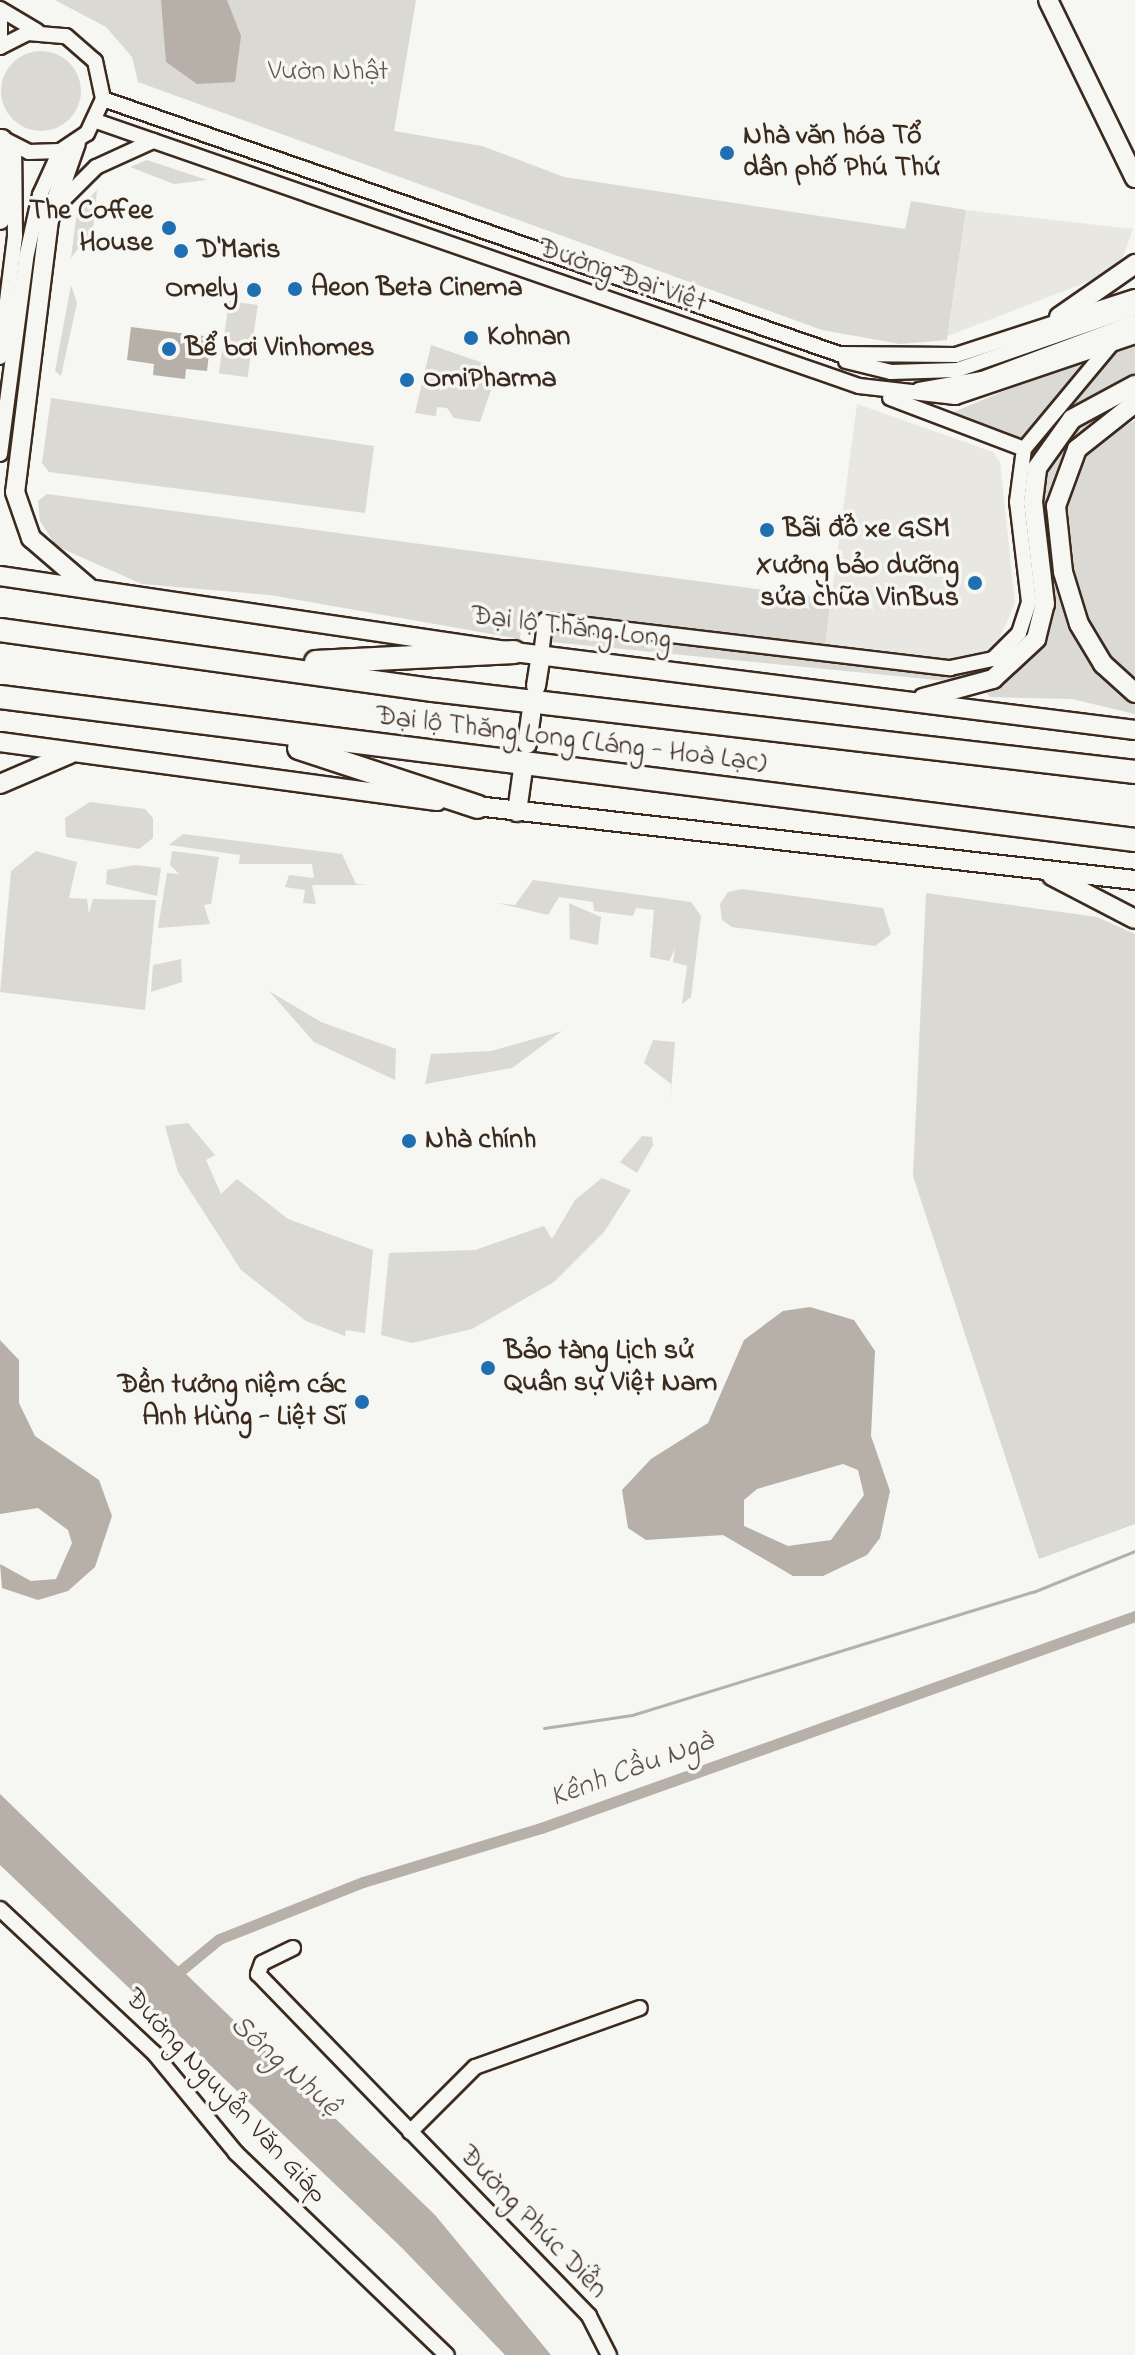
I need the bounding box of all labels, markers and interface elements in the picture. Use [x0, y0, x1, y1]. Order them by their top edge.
park label: Vườn Nhật [268, 56, 388, 90]
place label: Nhà văn hóa Tổ dân phố Phú Thứ [743, 120, 940, 186]
marker: Nhà văn hóa Tổ dân phố Phú Thứ [718, 144, 736, 162]
place label: The Coffee House [29, 195, 153, 261]
marker: The Coffee House [160, 219, 178, 237]
street label: Đường Đại Việt [533, 233, 711, 321]
place label: D'Maris [197, 234, 281, 268]
marker: D'Maris [172, 242, 190, 260]
place label: Aeon Beta Cinema [311, 272, 523, 306]
place label: Omely [165, 273, 238, 307]
marker: Aeon Beta Cinema [286, 280, 304, 298]
marker: Omely [245, 281, 263, 299]
place label: Kohnan [487, 321, 570, 355]
marker: Kohnan [462, 329, 480, 347]
place label: Bể bơi Vinhomes [185, 332, 375, 366]
marker: Bể bơi Vinhomes [160, 340, 178, 358]
place label: OmiPharma [423, 363, 557, 397]
marker: OmiPharma [398, 371, 416, 389]
place label: Bãi đỗ xe GSM [783, 513, 950, 547]
marker: Bãi đỗ xe GSM [758, 521, 776, 539]
place label: Xưởng bảo dưỡng sửa chữa VinBus [756, 550, 959, 616]
marker: Xưởng bảo dưỡng sửa chữa VinBus [966, 574, 984, 592]
street label: Đại lộ Thăng Long [469, 600, 673, 658]
street label: Đại lộ Thăng Long (Láng - Hoà Lạc) [374, 700, 768, 782]
place label: Nhà chính [425, 1124, 536, 1158]
marker: Nhà chính [400, 1132, 418, 1150]
place label: Bảo tàng Lịch sử Quân sự Việt Nam [504, 1335, 717, 1401]
marker: Bảo tàng Lịch sử Quân sự Việt Nam [479, 1359, 497, 1377]
place label: Đền tưởng niệm các Anh Hùng - Liệt Sĩ [118, 1369, 346, 1435]
marker: Đền tưởng niệm các Anh Hùng - Liệt Sĩ [353, 1393, 371, 1411]
water label: Kênh Cầu Ngà [546, 1724, 718, 1816]
street label: Đường Nguyễn Văn Giáp [117, 1983, 333, 2211]
water label: Sông Nhuệ [222, 2008, 348, 2126]
street label: Đường Phúc Diễn [451, 2140, 613, 2306]

